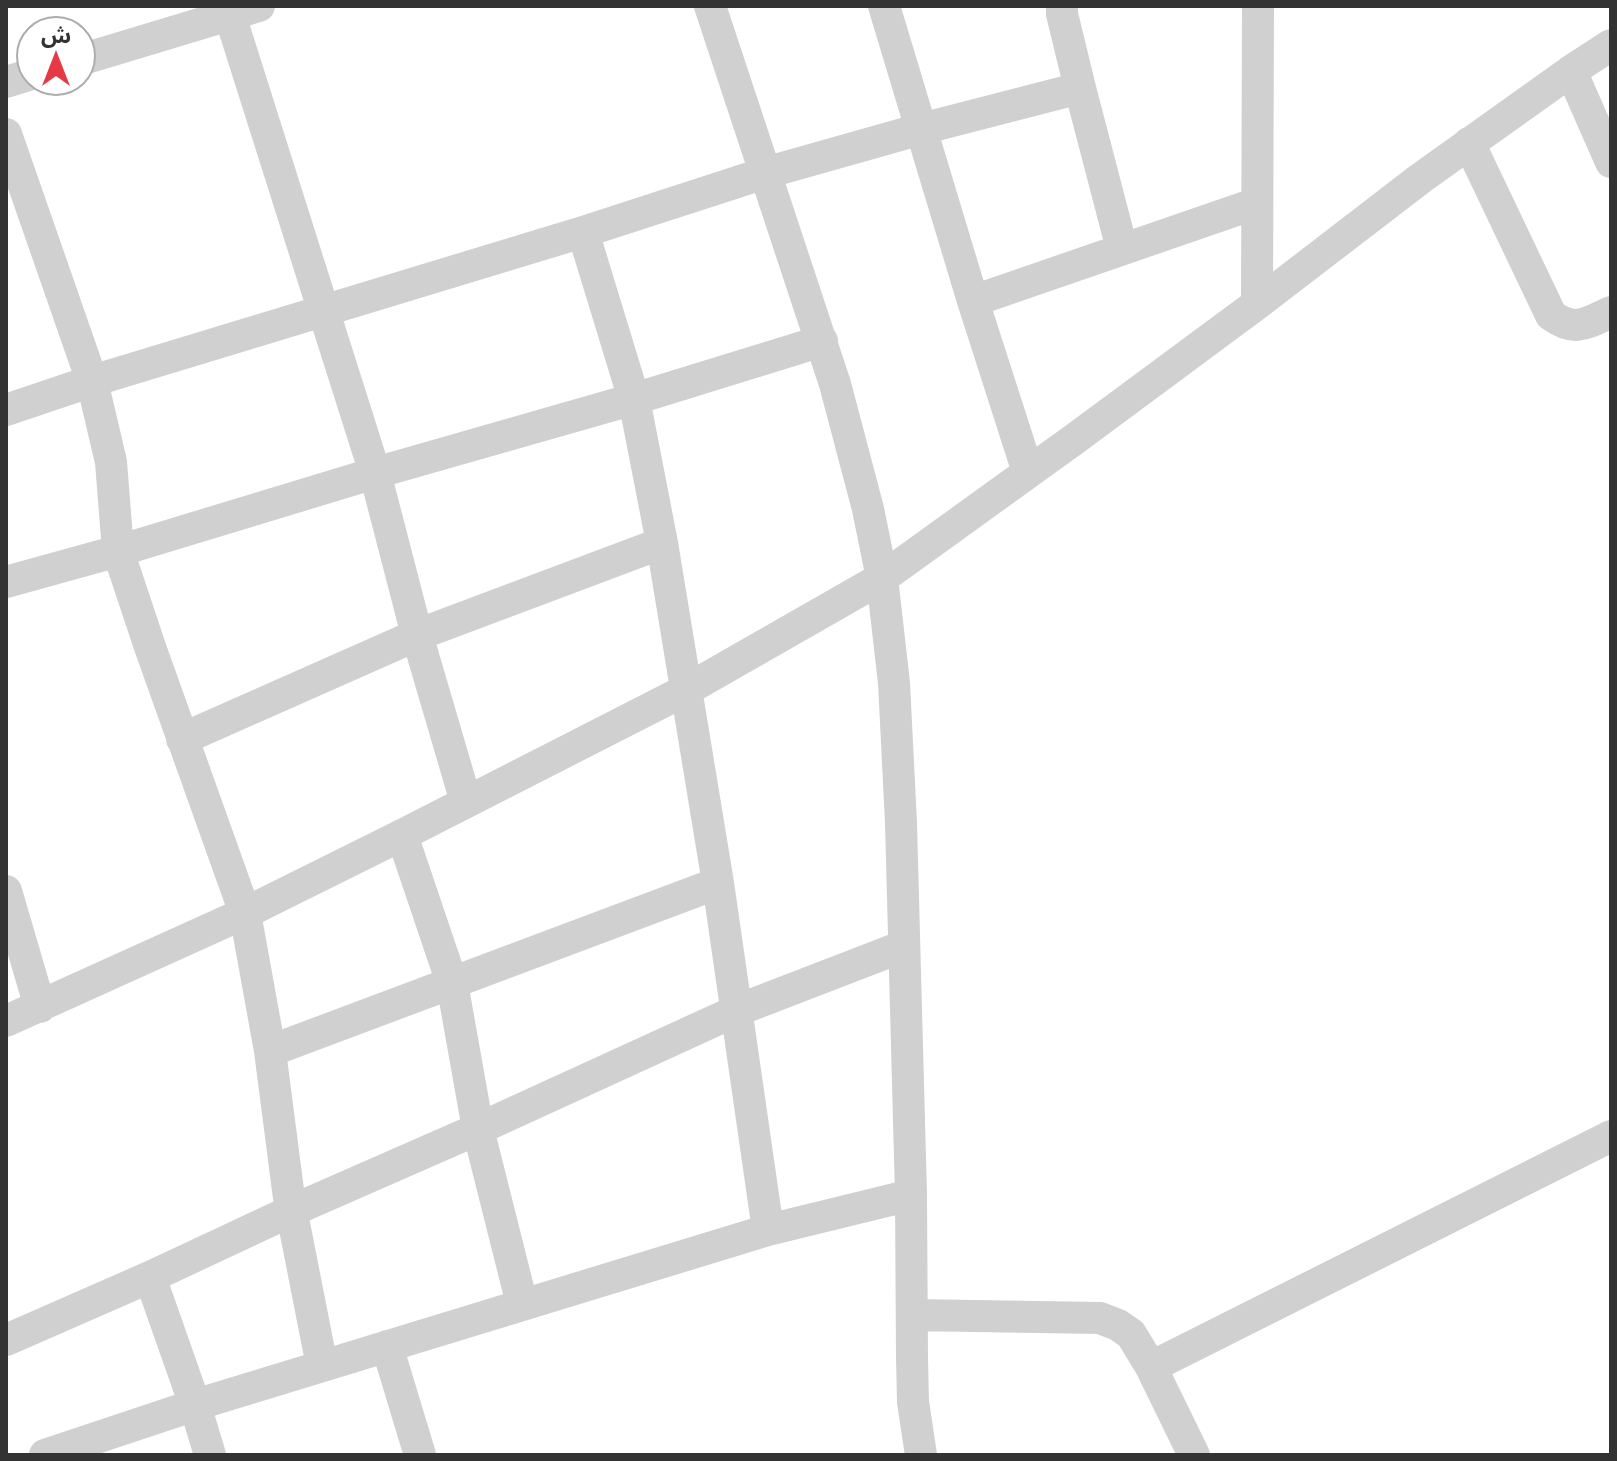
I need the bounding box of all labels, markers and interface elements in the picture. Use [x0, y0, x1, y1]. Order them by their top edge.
north arrow [16, 16, 96, 96]
text: ش [41, 21, 71, 47]

